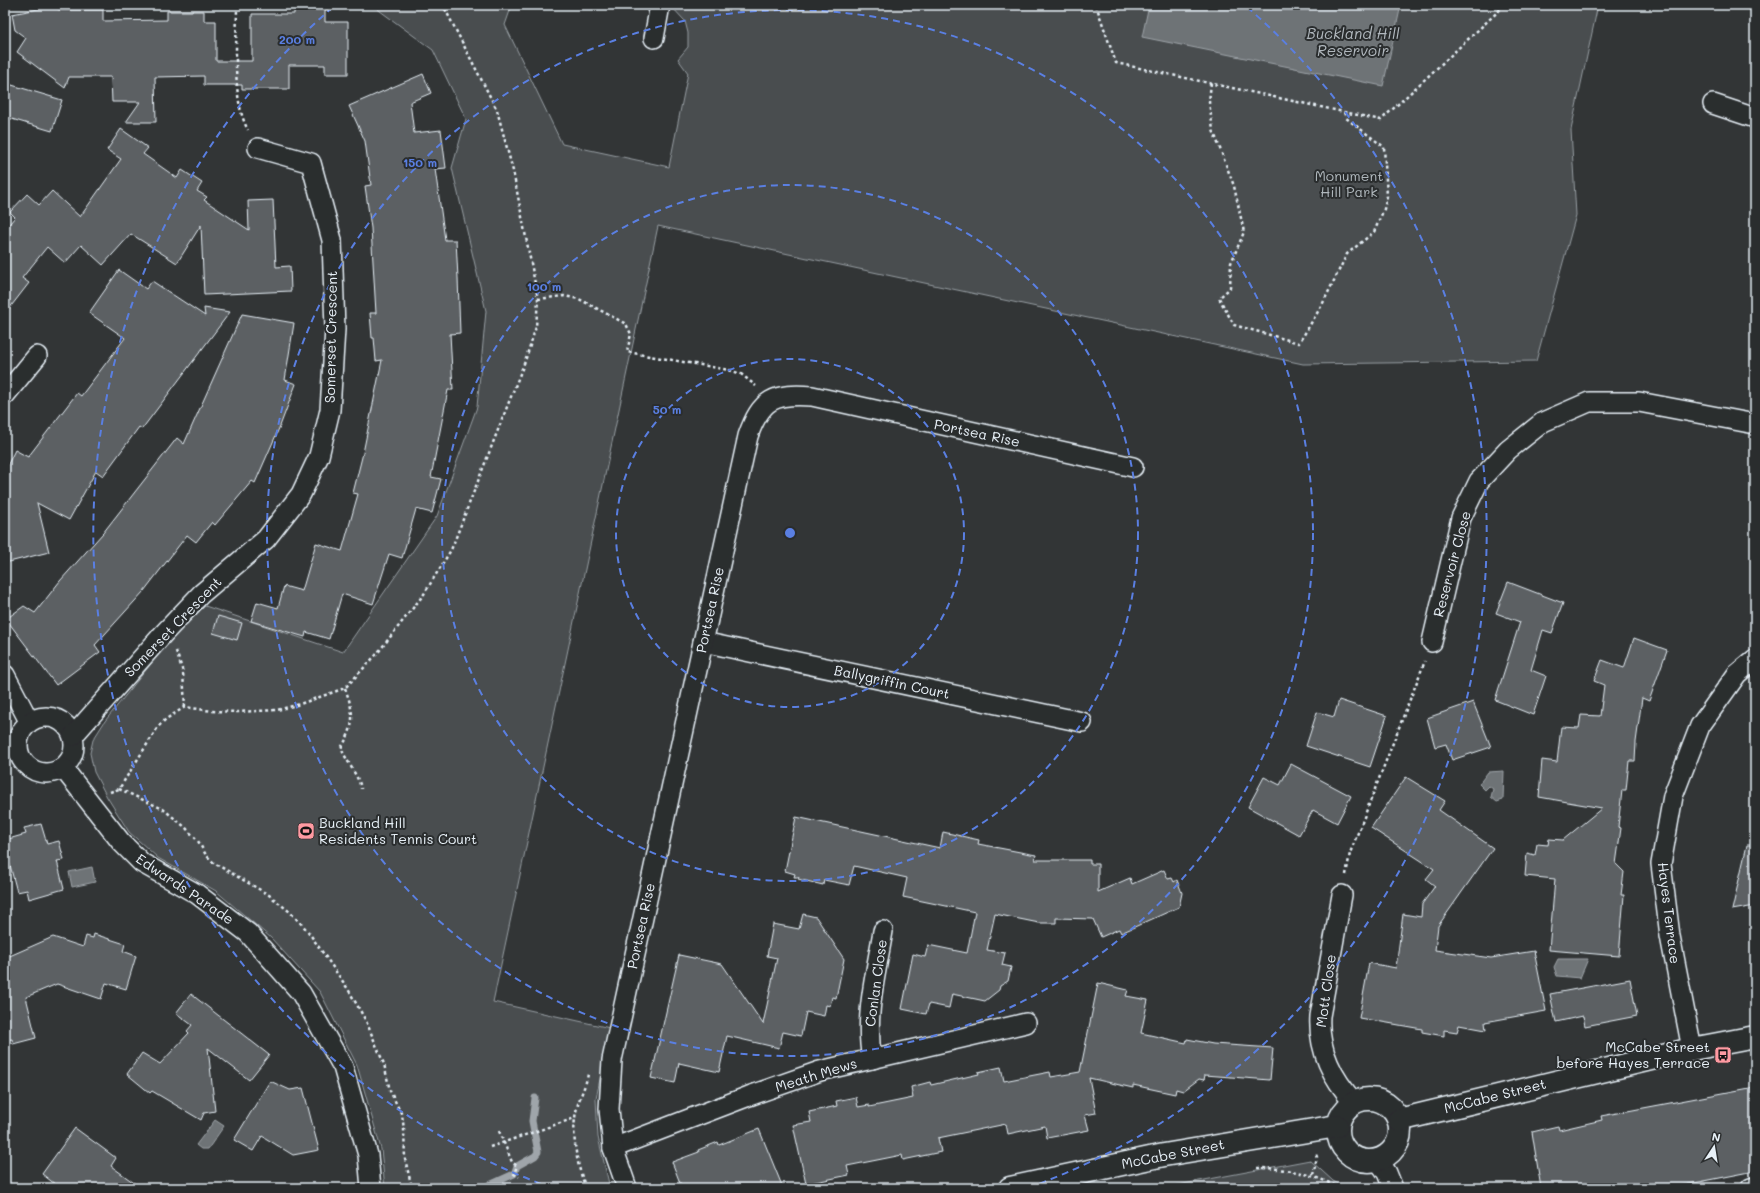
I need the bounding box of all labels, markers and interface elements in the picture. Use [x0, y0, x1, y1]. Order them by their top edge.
water label: Buckland Hill Reservoir [1307, 23, 1400, 60]
text: 200 m [279, 31, 315, 47]
text: 150 m [403, 154, 437, 170]
park label: Monument Hill Park [1315, 166, 1383, 201]
street label: Somerset Crescent [320, 271, 341, 403]
text: 100 m [527, 278, 561, 294]
text: 50 m [653, 401, 681, 417]
street label: Portsea Rise [932, 414, 1022, 451]
street label: Reservoir Close [1428, 509, 1475, 619]
centre of rings [783, 526, 797, 540]
street label: Portsea Rise [691, 565, 728, 655]
street label: Somerset Crescent [120, 572, 225, 681]
street label: Ballygriffin Court [833, 660, 952, 703]
place label: Buckland Hill Residents Tennis Court [319, 813, 477, 848]
sports icon: Buckland Hill Residents Tennis Court [296, 821, 316, 841]
street label: Edwards Parade [133, 849, 238, 928]
street label: Hayes Terrace [1654, 861, 1685, 965]
street label: Portsea Rise [622, 881, 659, 971]
street label: Conlan Close [860, 938, 891, 1028]
street label: Mott Close [1311, 953, 1340, 1029]
place label: McCabe Street before Hayes Terrace [1556, 1037, 1710, 1072]
bus stop icon: McCabe Street before Hayes Terrace [1713, 1045, 1733, 1065]
street label: Meath Mews [773, 1053, 859, 1096]
street label: McCabe Street [1442, 1074, 1548, 1117]
north arrow [1694, 1127, 1734, 1167]
text: N [1711, 1129, 1722, 1145]
street label: McCabe Street [1120, 1134, 1226, 1173]

